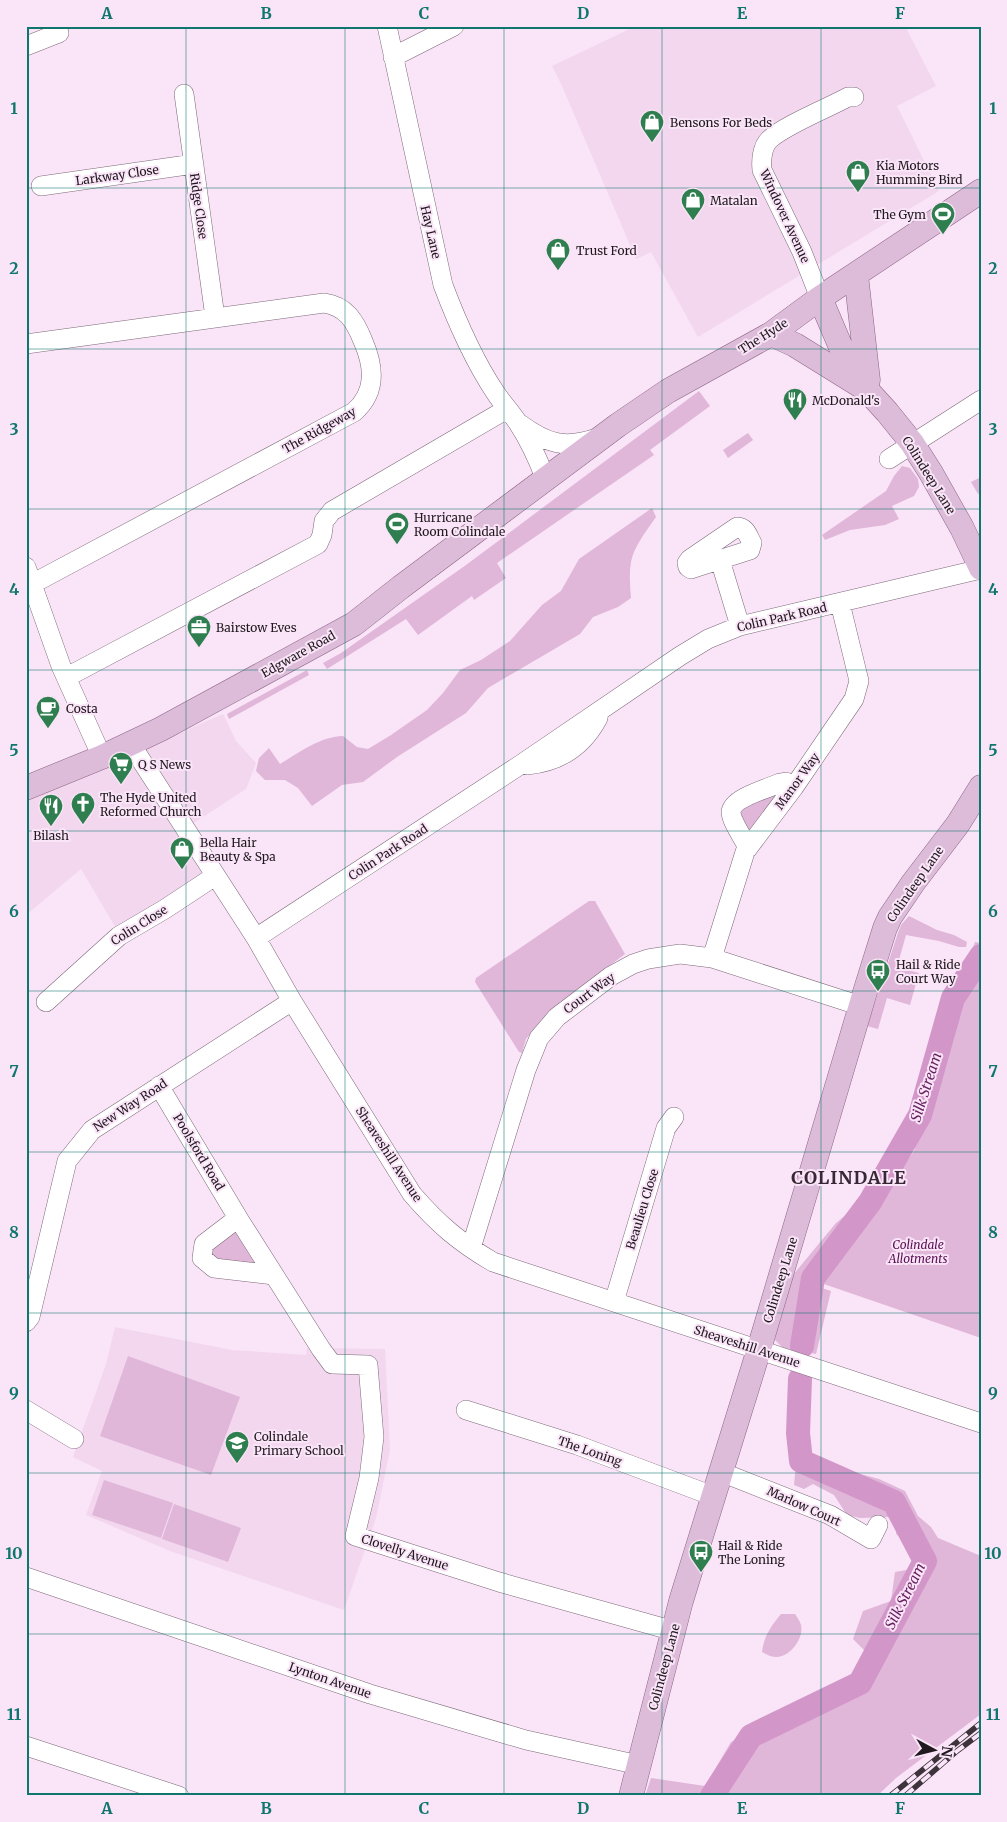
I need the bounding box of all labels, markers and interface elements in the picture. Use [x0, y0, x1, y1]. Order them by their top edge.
text: A [100, 3, 113, 23]
text: B [260, 3, 272, 23]
text: C [419, 3, 429, 23]
text: D [577, 3, 589, 23]
text: E [737, 3, 748, 23]
text: F [895, 3, 905, 23]
text: 1 [10, 98, 18, 118]
text: 1 [989, 98, 997, 118]
shop icon: Bensons For Beds [639, 109, 665, 143]
place label: Bensons For Beds [670, 115, 772, 130]
place label: Kia Motors Humming Bird [876, 158, 963, 187]
shop icon: Kia Motors Humming Bird [845, 159, 871, 193]
street label: Larkway Close [74, 162, 160, 188]
street label: Windover Avenue [756, 166, 813, 265]
street label: Ridge Close [187, 172, 211, 240]
shop icon: Matalan [680, 187, 706, 221]
place label: Matalan [710, 193, 758, 208]
sports icon: The Gym [930, 201, 956, 235]
street label: Hay Lane [418, 204, 444, 260]
place label: The Gym [873, 207, 926, 222]
shop icon: Trust Ford [545, 237, 571, 271]
place label: Trust Ford [576, 243, 637, 258]
text: 2 [9, 258, 19, 278]
text: 2 [988, 258, 998, 278]
street label: The Hyde [736, 315, 790, 357]
restaurant icon: McDonald's [782, 387, 808, 421]
place label: McDonald's [812, 393, 880, 408]
street label: The Ridgeway [280, 404, 358, 456]
text: 3 [9, 419, 19, 439]
text: 3 [988, 419, 998, 439]
street label: Colindeep Lane [899, 433, 959, 517]
place label: Hurricane Room Colindale [414, 510, 505, 539]
sports icon: Hurricane Room Colindale [384, 511, 410, 545]
text: 4 [9, 579, 19, 599]
text: 4 [988, 579, 998, 599]
street label: Colin Park Road [736, 599, 828, 635]
office icon: Bairstow Eves [186, 614, 212, 648]
place label: Bairstow Eves [216, 620, 297, 635]
street label: Edgware Road [258, 627, 338, 681]
cafe icon: Costa [35, 695, 61, 729]
place label: Costa [66, 701, 98, 716]
text: 5 [9, 740, 19, 760]
text: 5 [988, 740, 998, 760]
street label: Manor Way [772, 750, 823, 812]
supermarket icon: Q S News [108, 751, 134, 785]
place label: Q S News [138, 757, 191, 772]
place label: The Hyde United Reformed Church [100, 790, 202, 819]
church icon: The Hyde United Reformed Church [70, 791, 96, 825]
restaurant icon: Bilash [38, 793, 64, 827]
street label: Colin Park Road [345, 821, 431, 883]
place label: Bilash [33, 828, 69, 843]
place label: Bella Hair Beauty & Spa [200, 835, 276, 864]
shop icon: Bella Hair Beauty & Spa [169, 836, 195, 870]
street label: Colindeep Lane [883, 843, 947, 925]
text: 6 [9, 901, 19, 921]
text: 6 [988, 901, 998, 921]
street label: Colin Close [108, 902, 170, 948]
place label: Hail & Ride Court Way [896, 957, 960, 986]
bus stop icon: Hail & Ride Court Way [865, 958, 891, 992]
street label: Court Way [560, 969, 618, 1017]
water label: Silk Stream [906, 1050, 946, 1124]
text: 7 [9, 1061, 19, 1081]
text: 7 [988, 1061, 998, 1081]
street label: New Way Road [90, 1076, 170, 1134]
street label: Sheaveshill Avenue [353, 1104, 425, 1204]
street label: Poolsford Road [170, 1111, 228, 1193]
district label: COLINDALE [791, 1166, 907, 1189]
street label: Beaulieu Close [623, 1167, 661, 1251]
text: 8 [9, 1222, 19, 1242]
text: 8 [988, 1222, 998, 1242]
street label: Colindeep Lane [760, 1235, 800, 1325]
park label: Colindale Allotments [887, 1237, 948, 1266]
street label: Sheaveshill Avenue [692, 1322, 802, 1370]
text: 9 [9, 1383, 19, 1403]
text: 9 [988, 1383, 998, 1403]
place label: Colindale Primary School [254, 1429, 344, 1458]
school or university icon: Colindale Primary School [224, 1430, 250, 1464]
street label: The Loning [556, 1433, 625, 1469]
street label: Marlow Court [765, 1483, 844, 1529]
street label: Clovelly Avenue [360, 1531, 450, 1573]
place label: Hail & Ride The Loning [718, 1538, 786, 1567]
bus stop icon: Hail & Ride The Loning [688, 1539, 714, 1573]
text: 10 [5, 1543, 23, 1563]
text: 10 [984, 1543, 1002, 1563]
water label: Silk Stream [881, 1560, 929, 1632]
street label: Colindeep Lane [645, 1622, 683, 1712]
street label: Lynton Avenue [287, 1659, 373, 1701]
text: 11 [7, 1704, 22, 1724]
text: 11 [986, 1704, 1001, 1724]
north arrow [910, 1724, 960, 1774]
text: N [937, 1745, 957, 1758]
text: A [100, 1798, 113, 1818]
text: B [260, 1798, 272, 1818]
text: C [419, 1798, 429, 1818]
text: D [577, 1798, 589, 1818]
text: E [737, 1798, 748, 1818]
text: F [895, 1798, 905, 1818]

